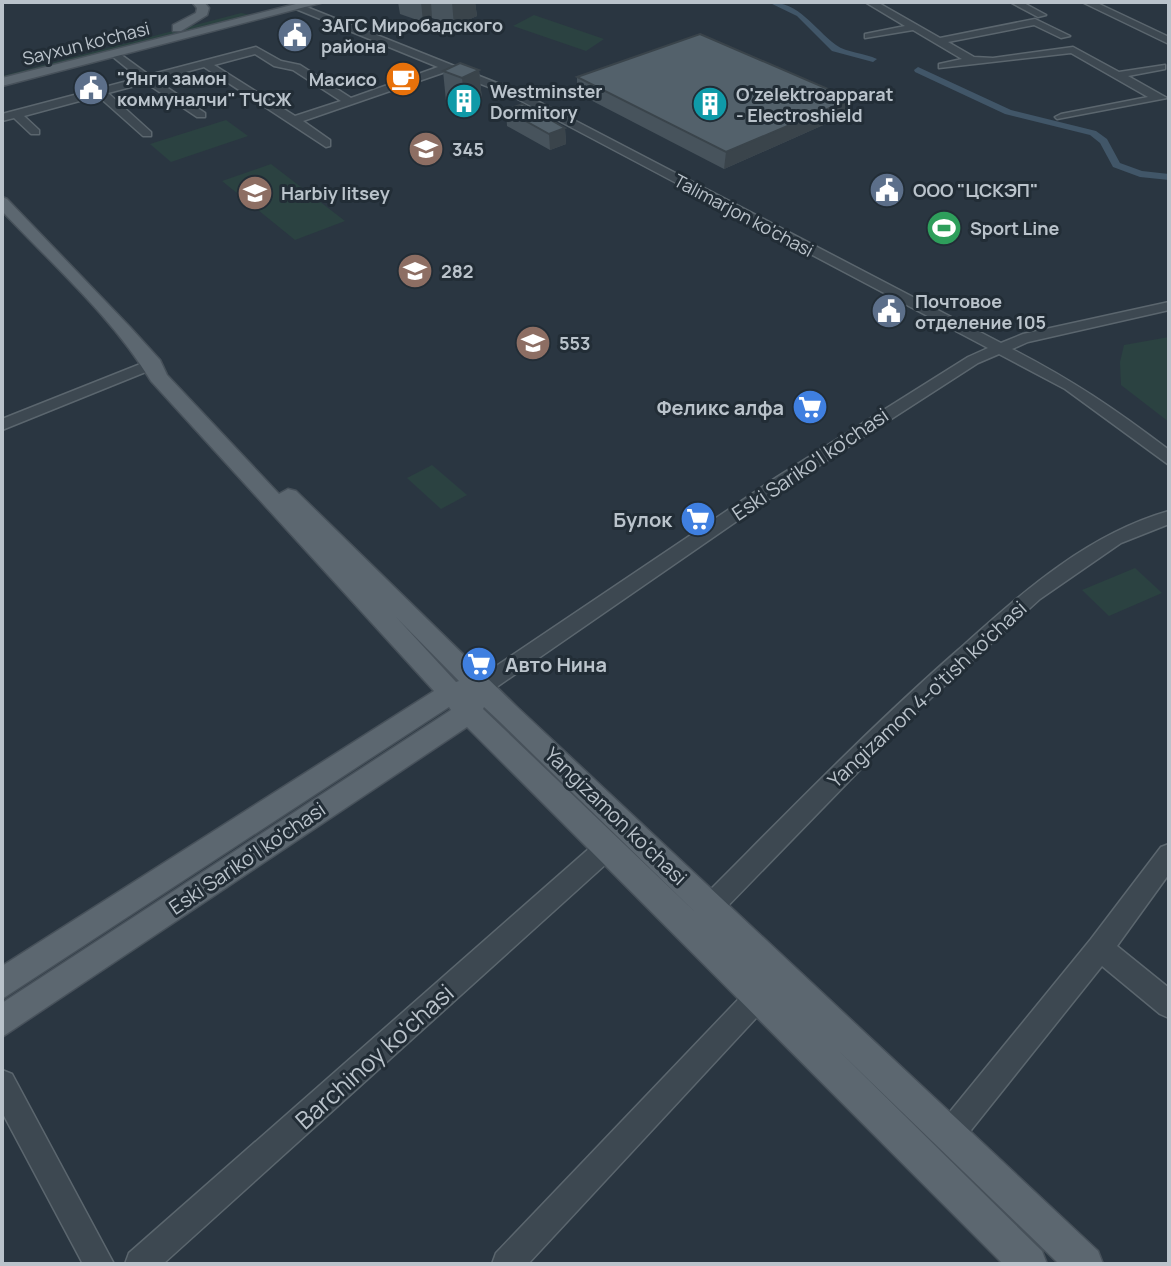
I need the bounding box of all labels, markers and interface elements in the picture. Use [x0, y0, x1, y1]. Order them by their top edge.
place label: ЗАГС Миробадского района [321, 13, 503, 58]
street label: Sayxun ko'chasi [20, 16, 152, 70]
public building icon: ЗАГС Миробадского района [276, 16, 314, 54]
cafe icon: Масисо [384, 60, 422, 98]
place label: "Янги замон коммуналчи" ТЧСЖ [117, 66, 292, 111]
place label: Масисо [309, 67, 377, 91]
public building icon: "Янги замон коммуналчи" ТЧСЖ [72, 69, 110, 107]
place label: Westminster Dormitory [490, 79, 602, 124]
building icon: Westminster Dormitory [445, 82, 483, 120]
place label: O'zelektroapparat - Electroshield [736, 82, 893, 127]
building icon: O'zelektroapparat - Electroshield [691, 85, 729, 123]
school or university icon: 345 [407, 130, 445, 168]
place label: 345 [452, 137, 484, 161]
street label: Talimarjon ko'chasi [670, 168, 818, 262]
public building icon: ООО "ЦСКЭП" [868, 171, 906, 209]
school or university icon: Harbiy litsey [236, 174, 274, 212]
place label: ООО "ЦСКЭП" [913, 178, 1038, 202]
place label: Harbiy litsey [281, 181, 390, 205]
sports icon: Sport Line [925, 209, 963, 247]
place label: Sport Line [970, 216, 1059, 240]
school or university icon: 282 [396, 252, 434, 290]
place label: 282 [441, 259, 473, 283]
place label: Почтовое отделение 105 [915, 289, 1046, 334]
public building icon: Почтовое отделение 105 [870, 292, 908, 330]
school or university icon: 553 [514, 324, 552, 362]
place label: 553 [559, 331, 591, 355]
supermarket icon: Феликс алфа [791, 388, 829, 426]
place label: Феликс алфа [657, 394, 784, 421]
street label: Eski Sariko'l ko'chasi [726, 402, 894, 526]
supermarket icon: Булок [679, 500, 717, 538]
place label: Булок [613, 506, 673, 533]
street label: Yangizamon 4-o'tish ko'chasi [822, 595, 1032, 793]
supermarket icon: Авто Нина [460, 645, 498, 683]
place label: Авто Нина [505, 651, 607, 678]
street label: Yangizamon ko'chasi [539, 741, 693, 891]
street label: Eski Sariko'l ko'chasi [163, 796, 331, 920]
street label: Barchinoy ko'chasi [288, 976, 460, 1136]

